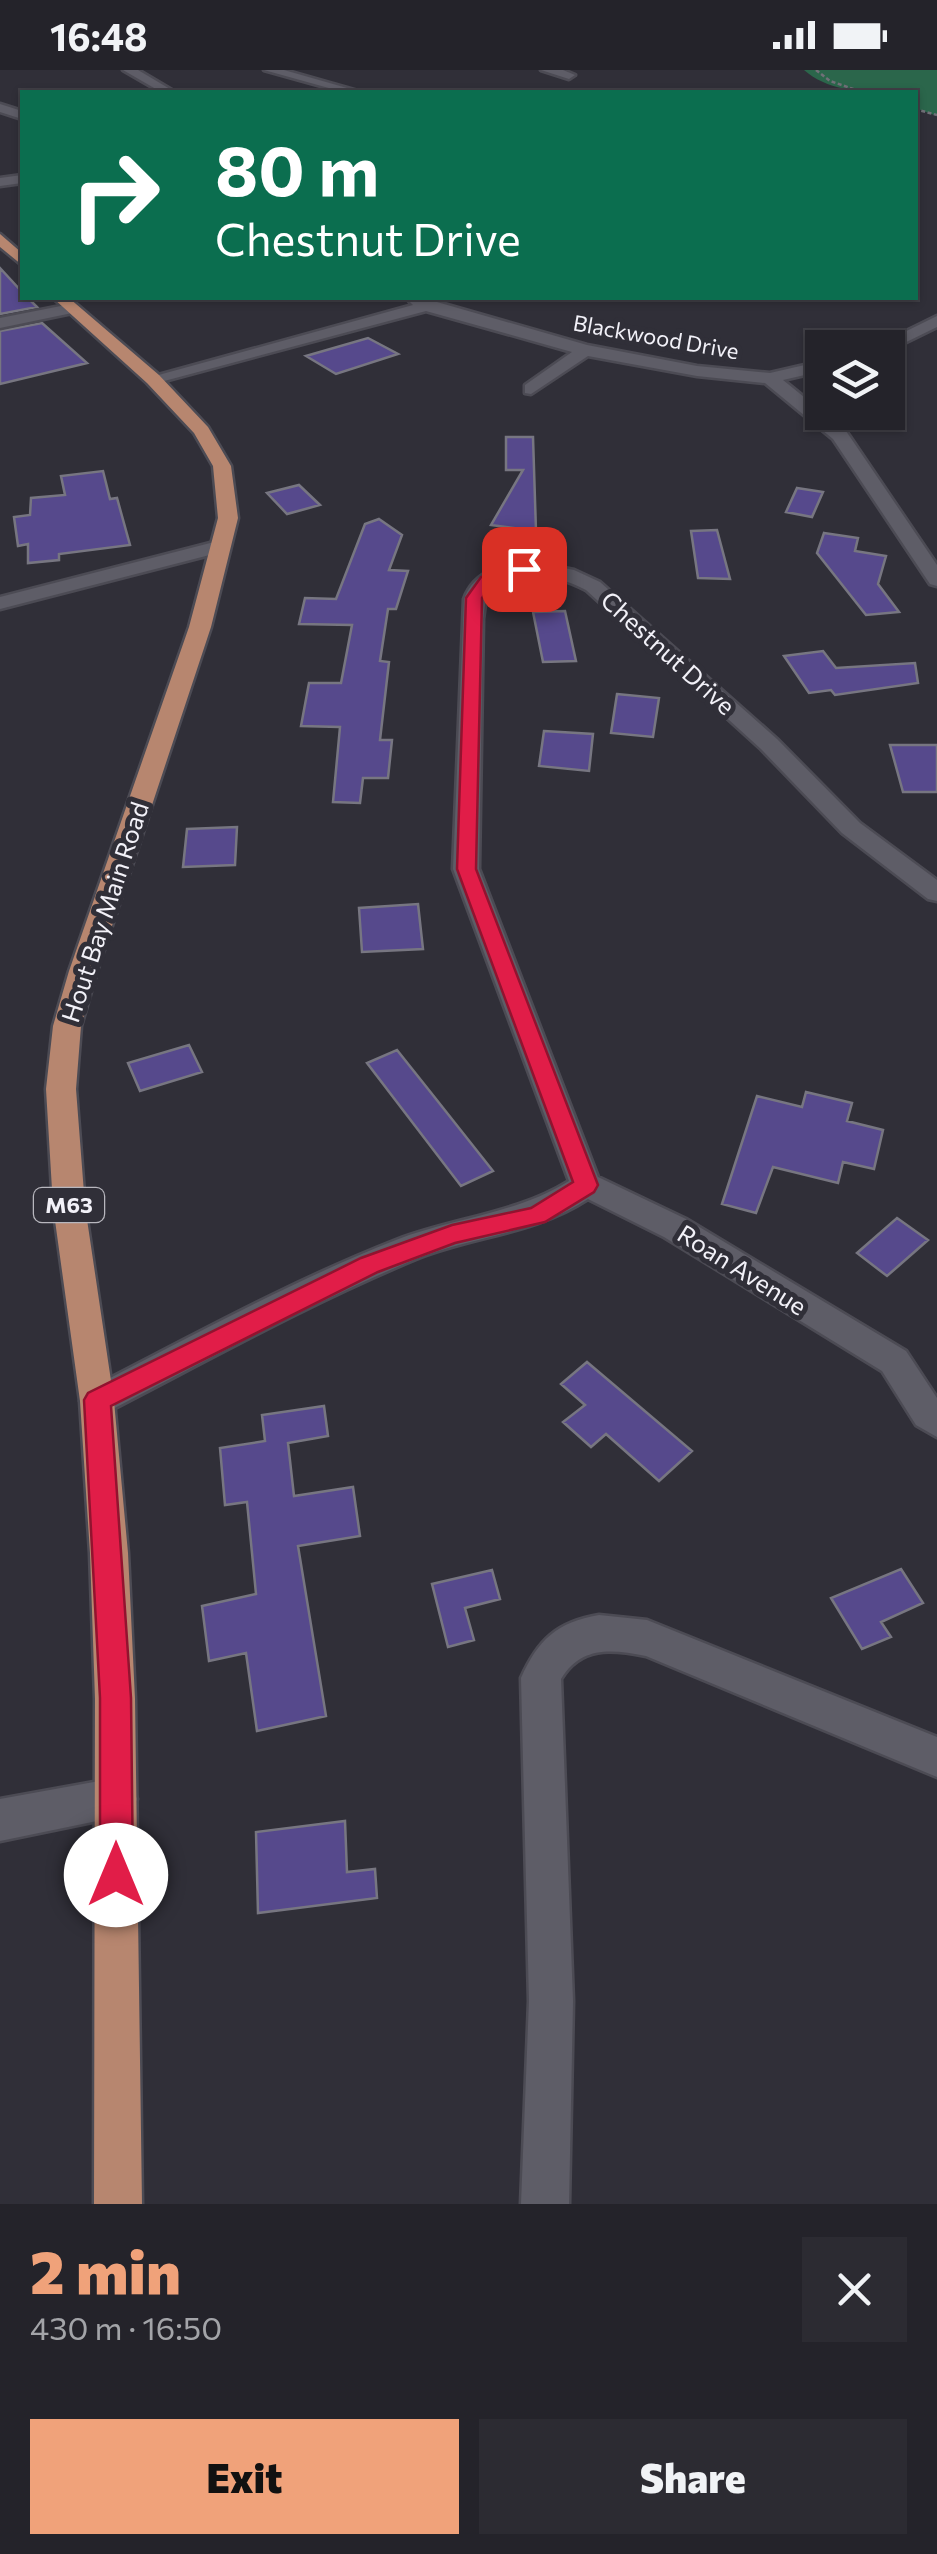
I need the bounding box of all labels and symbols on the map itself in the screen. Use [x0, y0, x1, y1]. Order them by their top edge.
street label: Blackwood Drive [571, 309, 741, 364]
pin [482, 527, 567, 612]
street label: Chestnut Drive [595, 584, 742, 720]
street label: Hout Bay Main Road [54, 798, 154, 1026]
road number: M63 [34, 1188, 104, 1222]
street label: Roan Avenue [673, 1218, 813, 1321]
position arrow [64, 1823, 168, 1927]

